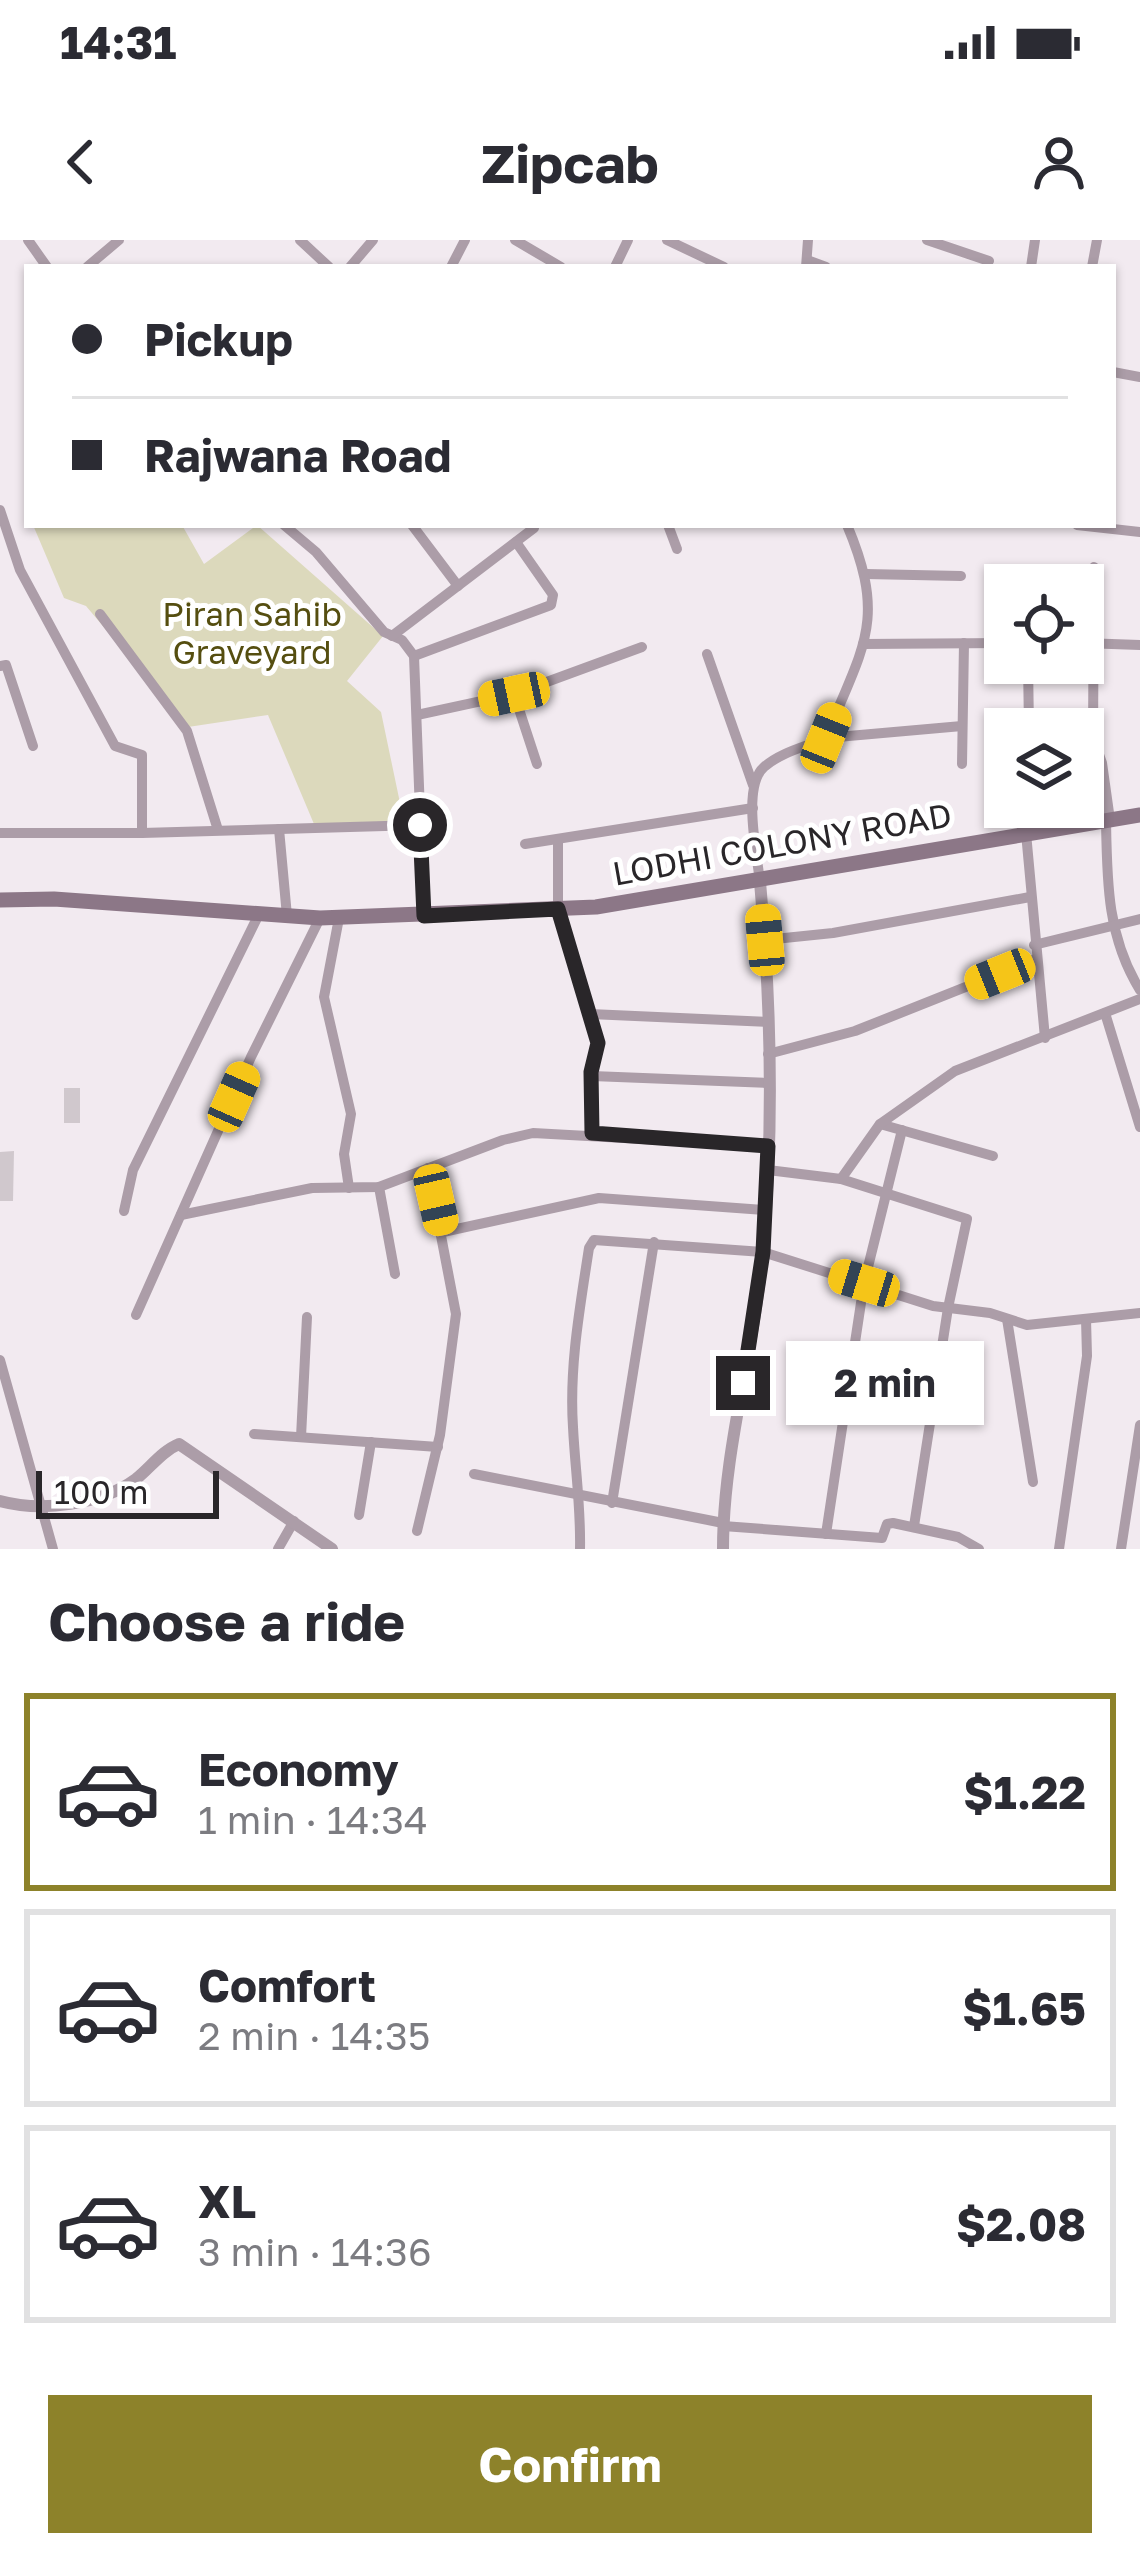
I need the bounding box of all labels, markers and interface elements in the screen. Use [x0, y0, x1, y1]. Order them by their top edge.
text: 14:31 [60, 15, 176, 69]
icon: back [48, 129, 114, 195]
icon: person [1026, 129, 1092, 195]
text: Zipcab [481, 130, 659, 195]
text: Pickup [144, 312, 293, 366]
text: Rajwana Road [144, 428, 451, 482]
map controls [984, 564, 1104, 828]
button: locate [984, 564, 1104, 684]
park label: Piran Sahib Graveyard [162, 594, 342, 671]
car [475, 669, 553, 719]
car [796, 698, 856, 778]
button: layers [984, 708, 1104, 828]
street label: LODHI COLONY ROAD [609, 794, 954, 893]
route start [393, 798, 447, 852]
car [744, 903, 786, 977]
car [960, 944, 1040, 1004]
car [203, 1057, 265, 1137]
car [410, 1161, 462, 1239]
car [824, 1255, 904, 1311]
callout: 2 min [785, 1341, 983, 1425]
route end [716, 1356, 770, 1410]
text: 2 min [834, 1359, 936, 1406]
scale bar [36, 1465, 219, 1518]
text: 100 m [54, 1472, 148, 1511]
text: Choose a ride [48, 1588, 405, 1653]
icon: car [54, 1738, 162, 1846]
text: Economy [198, 1742, 399, 1796]
text: $1.22 [963, 1765, 1086, 1819]
text: 1 min · 14:34 [198, 1796, 428, 1843]
icon: car [54, 1954, 162, 2062]
text: Comfort [198, 1958, 376, 2012]
text: $1.65 [962, 1981, 1086, 2035]
text: 2 min · 14:35 [198, 2012, 430, 2059]
icon: car [54, 2170, 162, 2278]
text: XL [198, 2174, 256, 2228]
text: $2.08 [956, 2197, 1086, 2251]
text: 3 min · 14:36 [198, 2228, 432, 2275]
button: Confirm [48, 2395, 1092, 2533]

